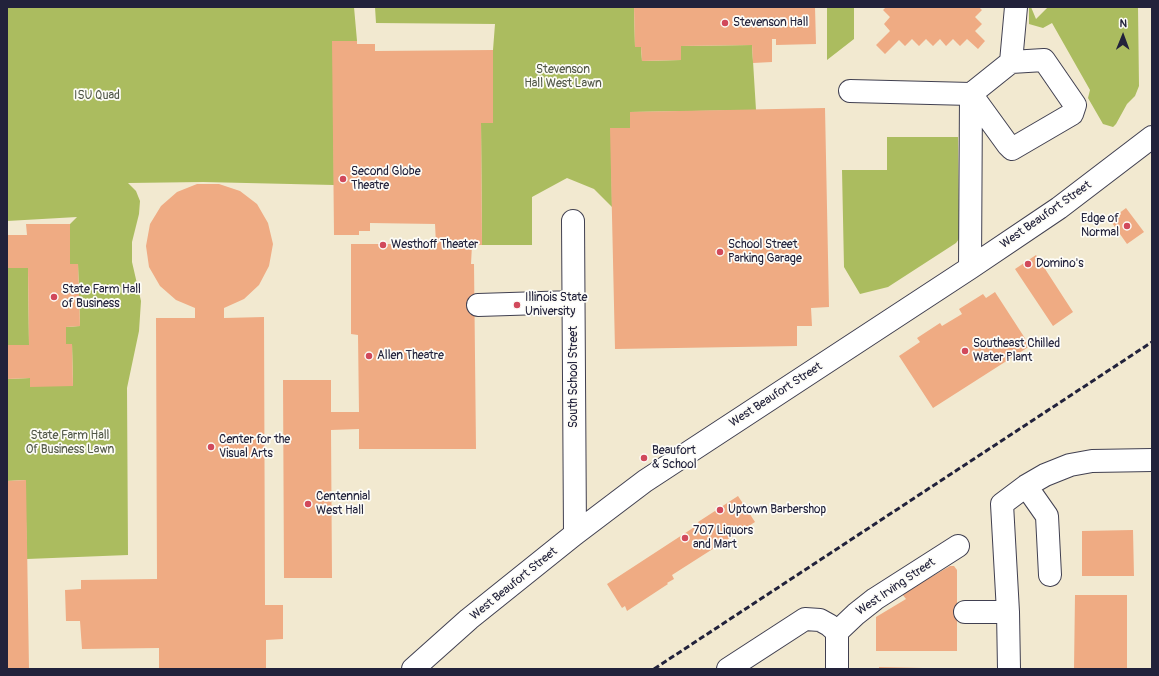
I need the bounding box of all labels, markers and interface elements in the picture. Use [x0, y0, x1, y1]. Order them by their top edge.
place label: Stevenson Hall [733, 16, 808, 30]
north arrow [1103, 16, 1143, 56]
text: N [1119, 17, 1127, 30]
marker: Stevenson Hall [720, 18, 730, 28]
park label: Stevenson Hall West Lawn [524, 63, 602, 91]
park label: ISU Quad [74, 89, 120, 103]
place label: Second Globe Theatre [351, 165, 421, 193]
marker: Second Globe Theatre [338, 174, 348, 184]
street label: West Beaufort Street [998, 178, 1094, 252]
place label: Edge of Normal [1081, 212, 1119, 240]
marker: Edge of Normal [1122, 221, 1132, 231]
place label: Westhoff Theater [391, 238, 478, 252]
place label: School Street Parking Garage [728, 238, 802, 266]
marker: Westhoff Theater [378, 240, 388, 250]
marker: School Street Parking Garage [715, 247, 725, 257]
place label: Domino's [1036, 257, 1083, 271]
marker: Domino's [1023, 259, 1033, 269]
place label: State Farm Hall of Business [62, 283, 141, 311]
place label: Illinois State University [525, 291, 587, 319]
marker: State Farm Hall of Business [49, 292, 59, 302]
marker: Illinois State University [512, 300, 522, 310]
street label: South School Street [567, 326, 581, 428]
place label: Southeast Chilled Water Plant [973, 337, 1060, 365]
marker: Southeast Chilled Water Plant [960, 346, 970, 356]
place label: Allen Theatre [377, 349, 444, 363]
marker: Allen Theatre [364, 351, 374, 361]
street label: West Beaufort Street [727, 360, 825, 430]
park label: State Farm Hall Of Business Lawn [26, 429, 114, 457]
place label: Center for the Visual Arts [219, 433, 290, 461]
marker: Center for the Visual Arts [206, 442, 216, 452]
place label: Beaufort & School [652, 444, 697, 472]
marker: Beaufort & School [639, 453, 649, 463]
place label: Centennial West Hall [316, 490, 370, 518]
marker: Centennial West Hall [303, 499, 313, 509]
place label: Uptown Barbershop [728, 503, 826, 517]
marker: Uptown Barbershop [715, 505, 725, 515]
place label: 707 Liquors and Mart [693, 524, 753, 552]
marker: 707 Liquors and Mart [680, 533, 690, 543]
street label: West Beaufort Street [468, 544, 560, 624]
street label: West Irving Street [854, 555, 938, 619]

